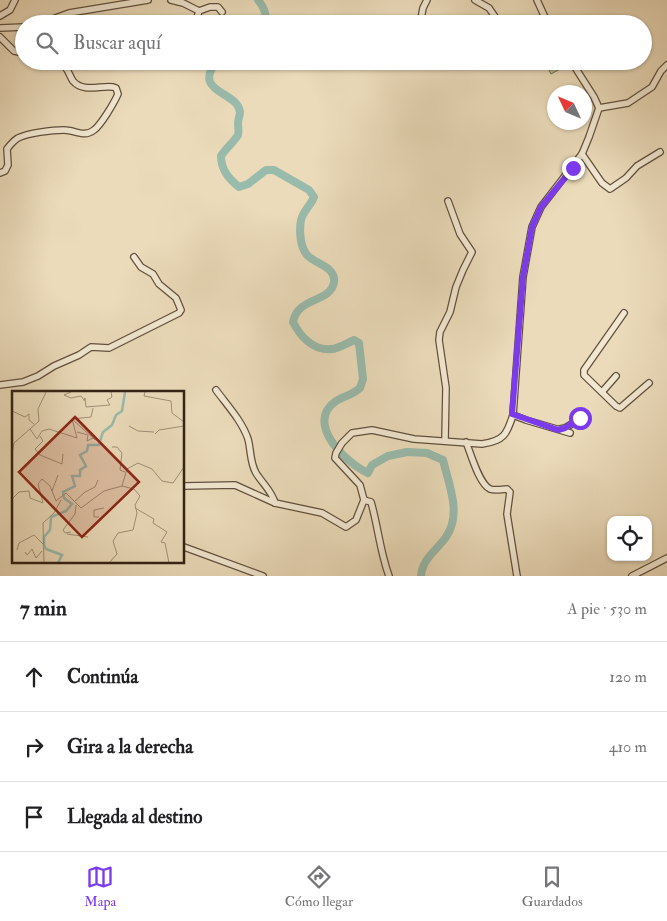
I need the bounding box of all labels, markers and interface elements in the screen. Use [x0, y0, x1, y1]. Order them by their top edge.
search box [15, 15, 652, 70]
icon: search [33, 29, 61, 57]
text: Buscar aquí [73, 31, 161, 55]
north arrow [547, 85, 592, 130]
route end [562, 157, 585, 180]
inset map [12, 391, 185, 564]
route start [569, 407, 592, 430]
map controls [607, 516, 652, 561]
button: locate [607, 516, 652, 561]
text: 7 min [20, 595, 67, 622]
text: A pie · 530 m [568, 599, 647, 619]
icon: ahead [20, 663, 48, 691]
text: Continúa [67, 665, 138, 689]
text: 120 m [609, 667, 647, 687]
icon: right [20, 733, 48, 761]
text: Gira a la derecha [67, 735, 193, 759]
text: 410 m [609, 737, 647, 757]
icon: arrive [20, 803, 48, 831]
text: Llegada al destino [67, 805, 202, 829]
tab: Mapa [84, 863, 116, 910]
tab: Cómo llegar [285, 863, 353, 910]
tab: Guardados [522, 863, 583, 910]

